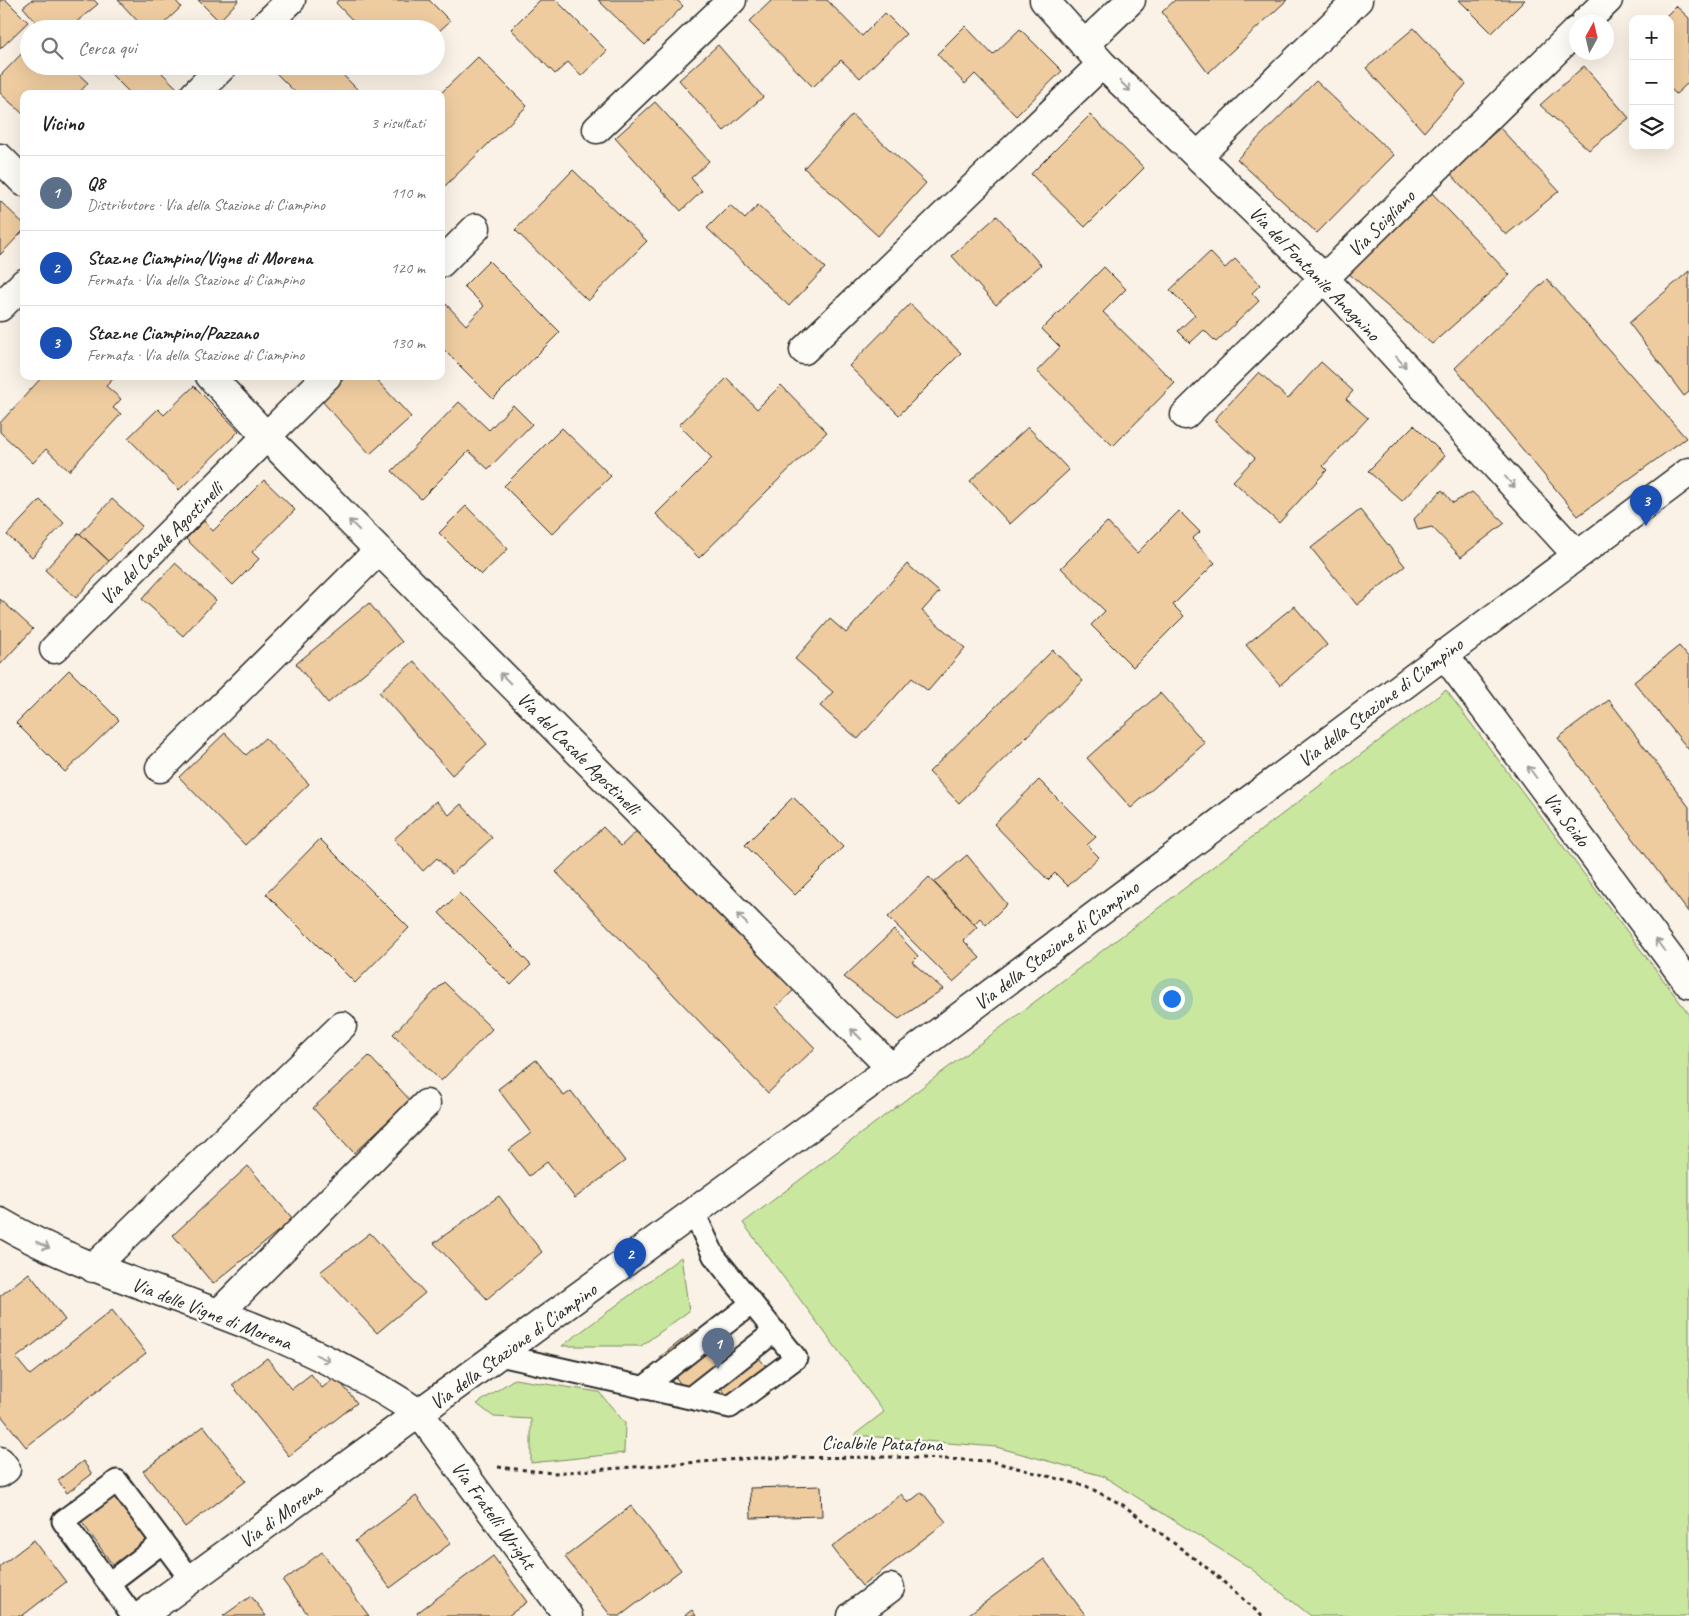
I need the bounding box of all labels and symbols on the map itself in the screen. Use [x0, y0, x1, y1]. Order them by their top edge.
north arrow [1569, 15, 1614, 60]
one-way arrow [1119, 80, 1131, 92]
street label: Via Scigliano [1342, 184, 1421, 262]
street label: Via del Fontanile Anagnino [1244, 200, 1386, 347]
one-way arrow [1395, 356, 1407, 369]
street label: Via del Casale Agostinelli [94, 475, 230, 610]
one-way arrow [1504, 476, 1516, 488]
pin: 3 [1630, 485, 1662, 526]
one-way arrow [348, 519, 360, 532]
street label: Via della Stazione di Ciampino [1293, 632, 1469, 773]
one-way arrow [499, 672, 511, 685]
street label: Via del Casale Agostinelli [512, 686, 647, 822]
one-way arrow [1527, 765, 1537, 779]
street label: Via Scido [1538, 787, 1596, 852]
street label: Via della Stazione di Ciampino [969, 875, 1145, 1016]
one-way arrow [736, 912, 748, 925]
one-way arrow [1655, 938, 1665, 952]
your location [1159, 986, 1185, 1012]
one-way arrow [850, 1028, 862, 1040]
pin: 2 [614, 1238, 646, 1279]
one-way arrow [35, 1241, 50, 1250]
street label: Via delle Vigne di Morena [128, 1271, 296, 1356]
street label: Via della Stazione di Ciampino [425, 1277, 603, 1415]
pin: 1 [702, 1328, 734, 1369]
one-way arrow [315, 1354, 330, 1364]
street label: Cicalbile Patatona [821, 1430, 945, 1457]
street label: Via Fratelli Wright [446, 1456, 543, 1576]
street label: Via di Morena [234, 1476, 328, 1553]

